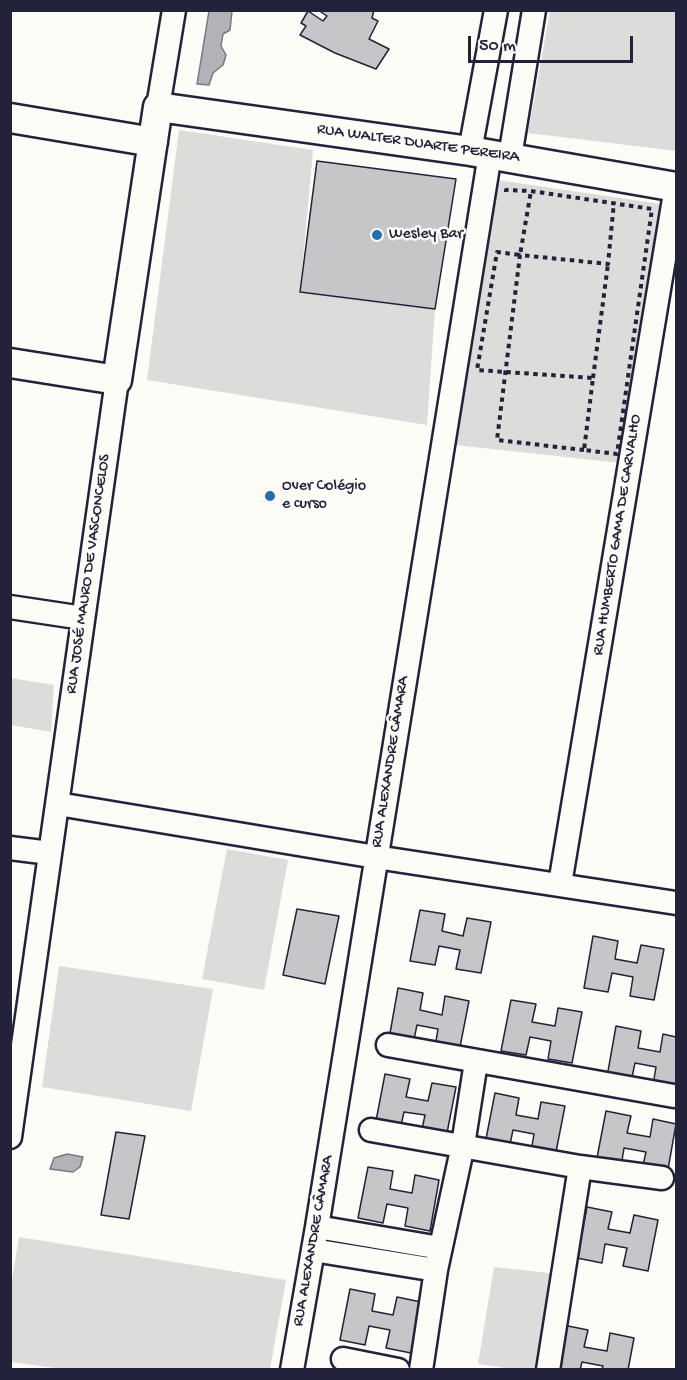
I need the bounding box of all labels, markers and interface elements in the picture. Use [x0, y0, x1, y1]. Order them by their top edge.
scale bar [471, 24, 636, 62]
text: 50 m [479, 36, 516, 57]
street label: RUA WALTER DUARTE PEREIRA [316, 120, 520, 168]
place label: Wesley Bar [389, 225, 463, 245]
marker: Wesley Bar [370, 228, 384, 242]
street label: RUA HUMBERTO GAMA DE CARVALHO [589, 413, 647, 657]
street label: RUA JOSÉ MAURO DE VASCONCELOS [63, 453, 115, 695]
place label: Over Colégio e curso [282, 477, 366, 515]
marker: Over Colégio e curso [263, 489, 277, 503]
street label: RUA ALEXANDRE CÂMARA [368, 675, 414, 849]
street label: RUA ALEXANDRE CÂMARA [289, 1154, 339, 1328]

